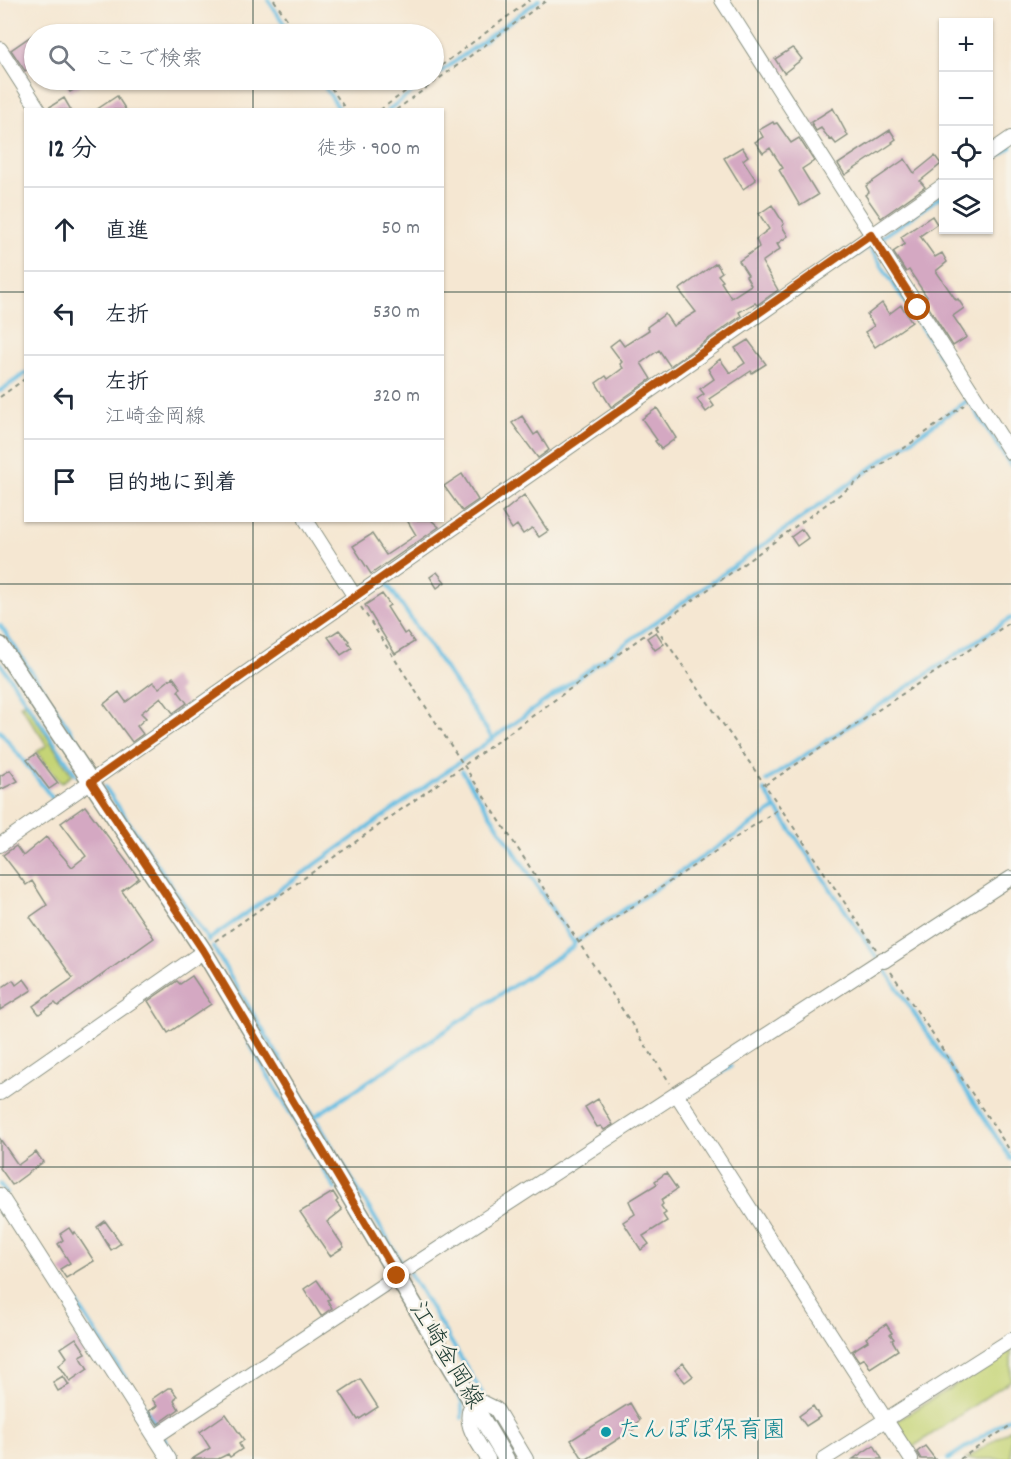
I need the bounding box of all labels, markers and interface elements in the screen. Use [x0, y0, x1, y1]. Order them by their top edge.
map controls [939, 18, 993, 234]
button: + [939, 18, 993, 72]
search box [24, 24, 444, 90]
icon: search [45, 41, 78, 74]
text: ここで検索 [93, 45, 203, 76]
button: − [939, 72, 993, 126]
button: locate [939, 126, 993, 180]
text: 12 分 [48, 132, 97, 169]
text: 徒歩 · 900 m [317, 136, 420, 164]
button: layers [939, 180, 993, 234]
icon: ahead [48, 213, 81, 246]
text: 50 m [382, 215, 420, 243]
text: 直進 [105, 217, 149, 248]
route start [904, 294, 930, 320]
icon: left [48, 297, 81, 330]
text: 530 m [373, 299, 420, 327]
text: 左折 [105, 301, 149, 332]
text: 左折 [105, 368, 149, 399]
icon: left [48, 381, 81, 414]
text: 320 m [373, 383, 420, 411]
text: 江崎金岡線 [105, 404, 205, 432]
icon: arrive [48, 465, 81, 498]
text: 目的地に到着 [105, 469, 237, 500]
route end [383, 1262, 409, 1288]
street label: 江崎金岡線 [400, 1296, 490, 1416]
place label: たんぽぽ保育園 [618, 1415, 786, 1449]
marker: たんぽぽ保育園 [599, 1425, 613, 1439]

